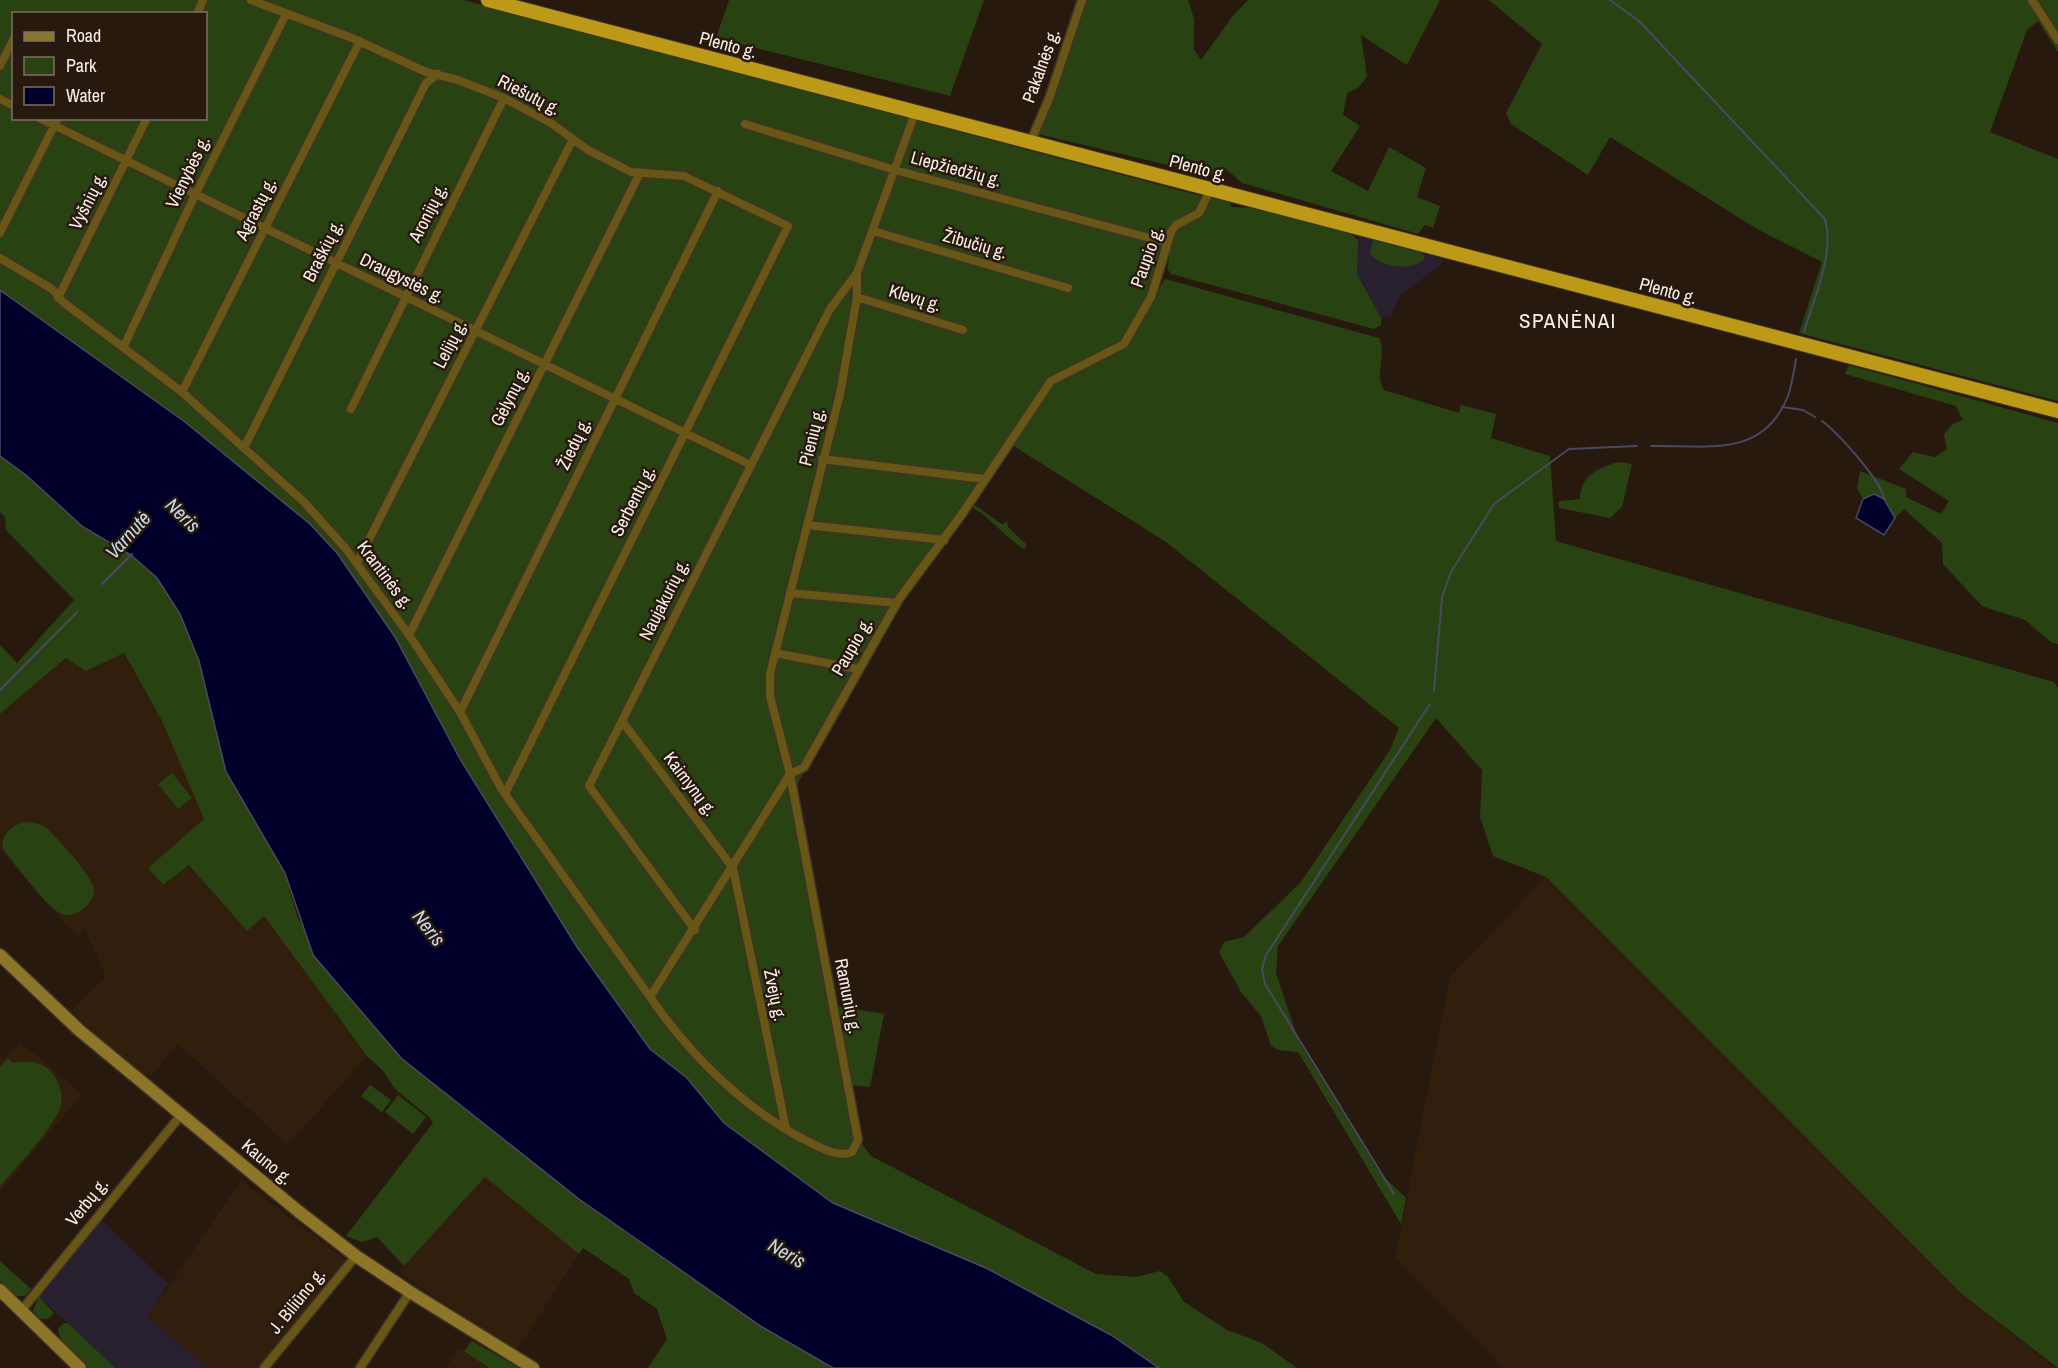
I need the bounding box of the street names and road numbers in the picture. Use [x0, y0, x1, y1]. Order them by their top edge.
street label: Plento g. [697, 25, 760, 64]
street label: Pakalnės g. [1016, 25, 1065, 106]
street label: Riešutų g. [494, 68, 565, 121]
street label: Vienybės g. [159, 131, 216, 212]
street label: Liepžiedžių g. [908, 144, 1004, 193]
street label: Plento g. [1167, 148, 1230, 187]
street label: Vyšnių g. [63, 168, 113, 234]
street label: Agrastų g. [229, 173, 282, 245]
street label: Aronijų g. [402, 179, 453, 247]
street label: Braškių g. [296, 215, 349, 286]
street label: Žibučių g. [940, 222, 1010, 265]
street label: Paupio g. [1124, 223, 1169, 291]
street label: Draugystės g. [356, 246, 449, 309]
street label: Plento g. [1637, 271, 1700, 310]
street label: Klevų g. [886, 278, 944, 317]
street label: Lelijų g. [427, 315, 472, 372]
street label: Gėlynų g. [484, 363, 535, 431]
street label: Pienių g. [792, 405, 831, 469]
street label: Žiedų g. [550, 414, 597, 474]
street label: Serbentų g. [604, 461, 661, 540]
street label: Krantinės g. [351, 535, 419, 614]
street label: Naujakurių g. [632, 555, 695, 645]
street label: Paupio g. [825, 613, 878, 680]
street label: Kaimynų g. [658, 746, 723, 821]
street label: Ramunių g. [829, 956, 868, 1036]
street label: Žvejų g. [758, 967, 793, 1023]
street label: Kauno g. [237, 1133, 298, 1190]
street label: Verbų g. [60, 1172, 114, 1231]
street label: J. Biliūno g. [262, 1263, 331, 1339]

